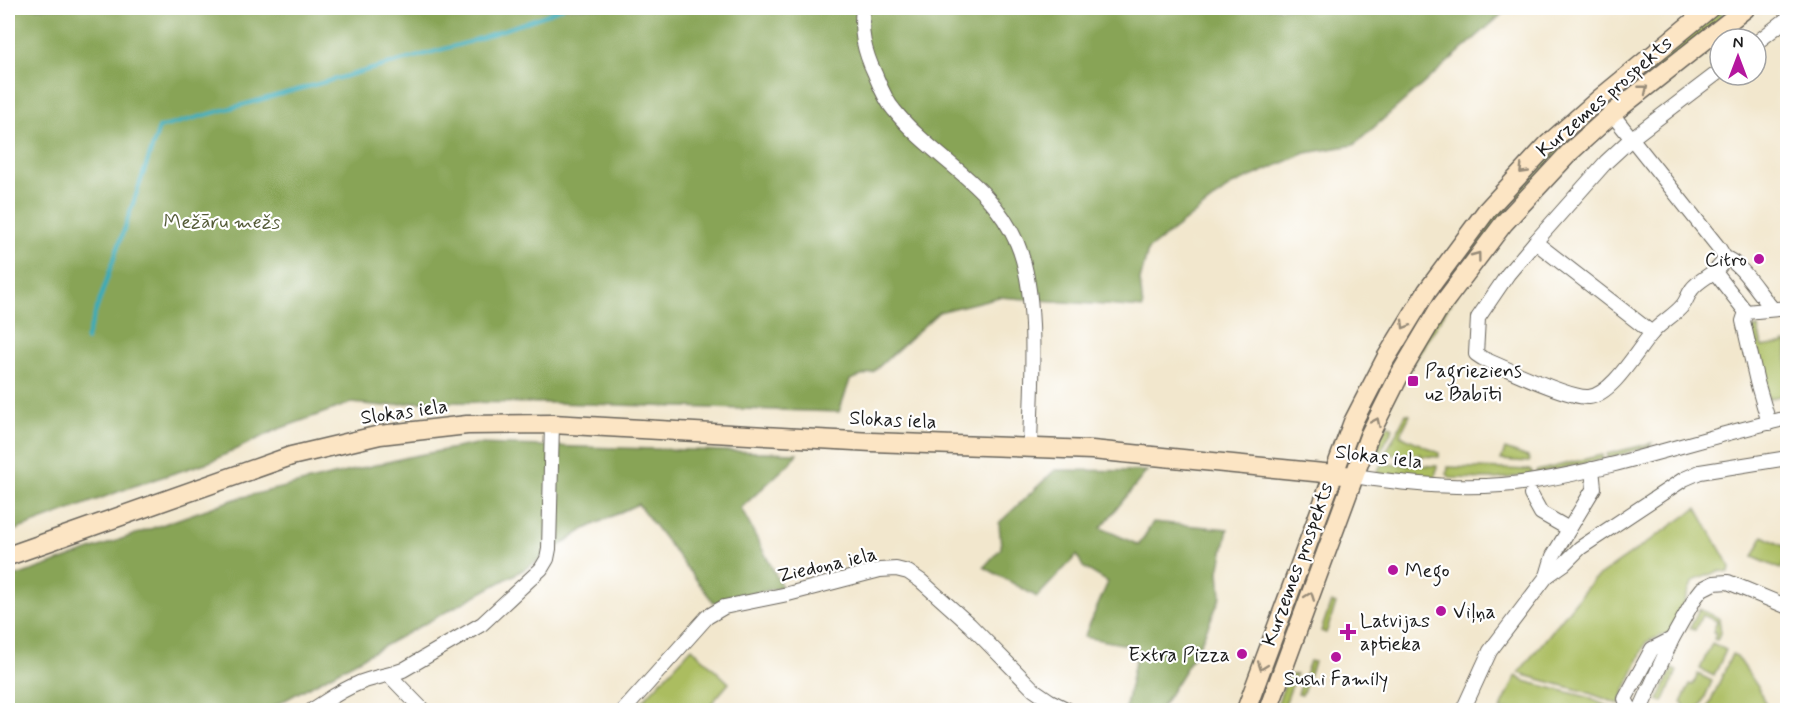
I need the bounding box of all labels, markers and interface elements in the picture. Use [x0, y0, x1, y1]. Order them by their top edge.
north arrow [1708, 27, 1768, 87]
street label: Kurzemes prospekts [1531, 30, 1679, 164]
text: N [1733, 33, 1743, 54]
one-way arrow [1637, 85, 1648, 96]
one-way arrow [1519, 163, 1530, 173]
park label: Mežāru mežs [164, 209, 281, 236]
place label: Citro [1705, 247, 1747, 274]
one-way arrow [1470, 251, 1481, 262]
marker: Citro [1752, 252, 1766, 266]
one-way arrow [1401, 319, 1413, 329]
place label: Pagrieziens uz Babīti [1425, 358, 1522, 408]
marker: Pagrieziens uz Babīti [1406, 374, 1420, 388]
street label: Slokas iela [359, 393, 449, 432]
street label: Slokas iela [848, 405, 937, 436]
one-way arrow [1368, 417, 1380, 428]
street label: Slokas iela [1334, 439, 1424, 476]
street label: Kurzemes prospekts [1256, 479, 1341, 650]
street label: Ziedoņa iela [775, 541, 880, 590]
place label: Mego [1405, 558, 1450, 587]
marker: Mego [1386, 563, 1400, 577]
one-way arrow [1302, 592, 1315, 602]
place label: Viļņa [1453, 599, 1496, 626]
marker: Viļņa [1434, 604, 1448, 618]
place label: Latvijas aptieka [1360, 608, 1430, 658]
marker: Latvijas aptieka [1341, 625, 1355, 639]
place label: Extra Pizza [1128, 642, 1230, 669]
marker: Extra Pizza [1235, 647, 1249, 661]
marker: Sushi Family [1329, 650, 1343, 664]
one-way arrow [1257, 660, 1270, 671]
place label: Sushi Family [1284, 666, 1388, 693]

